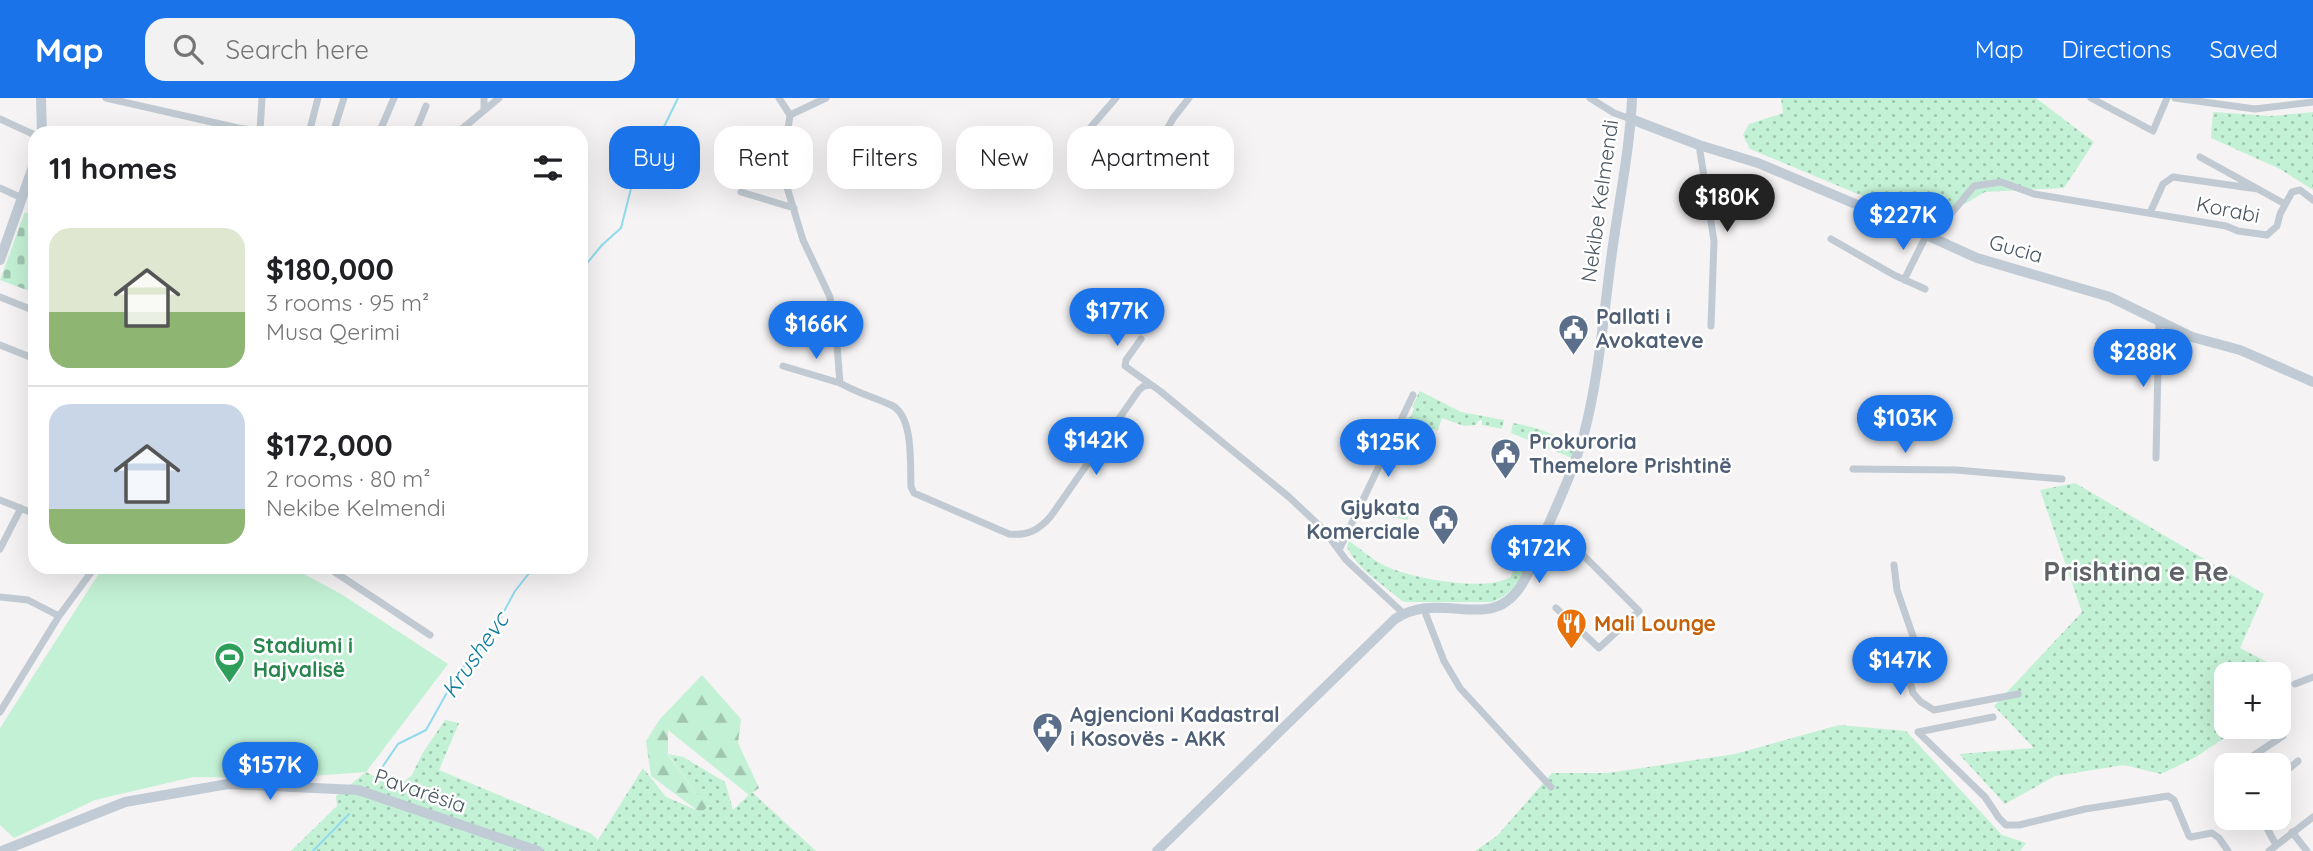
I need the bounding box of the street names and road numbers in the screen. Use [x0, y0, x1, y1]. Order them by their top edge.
street label: Nekibe Kelmendi [1575, 118, 1623, 284]
street label: Korabi [2194, 190, 2262, 228]
street label: Gucia [1986, 228, 2046, 268]
street label: Pavarësia [371, 762, 470, 818]

